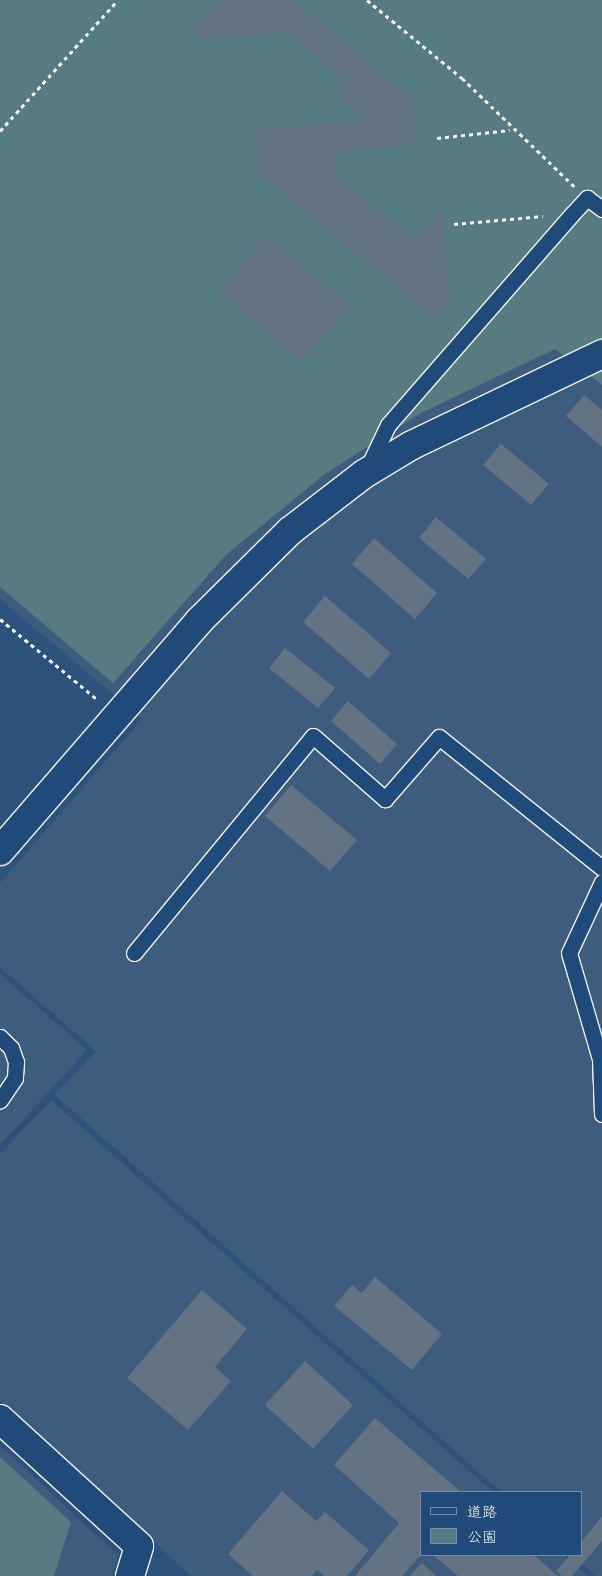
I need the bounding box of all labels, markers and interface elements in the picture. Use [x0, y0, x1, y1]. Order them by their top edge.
legend [420, 1491, 582, 1556]
text: 道路 [467, 1501, 497, 1522]
text: 公園 [467, 1526, 497, 1547]

